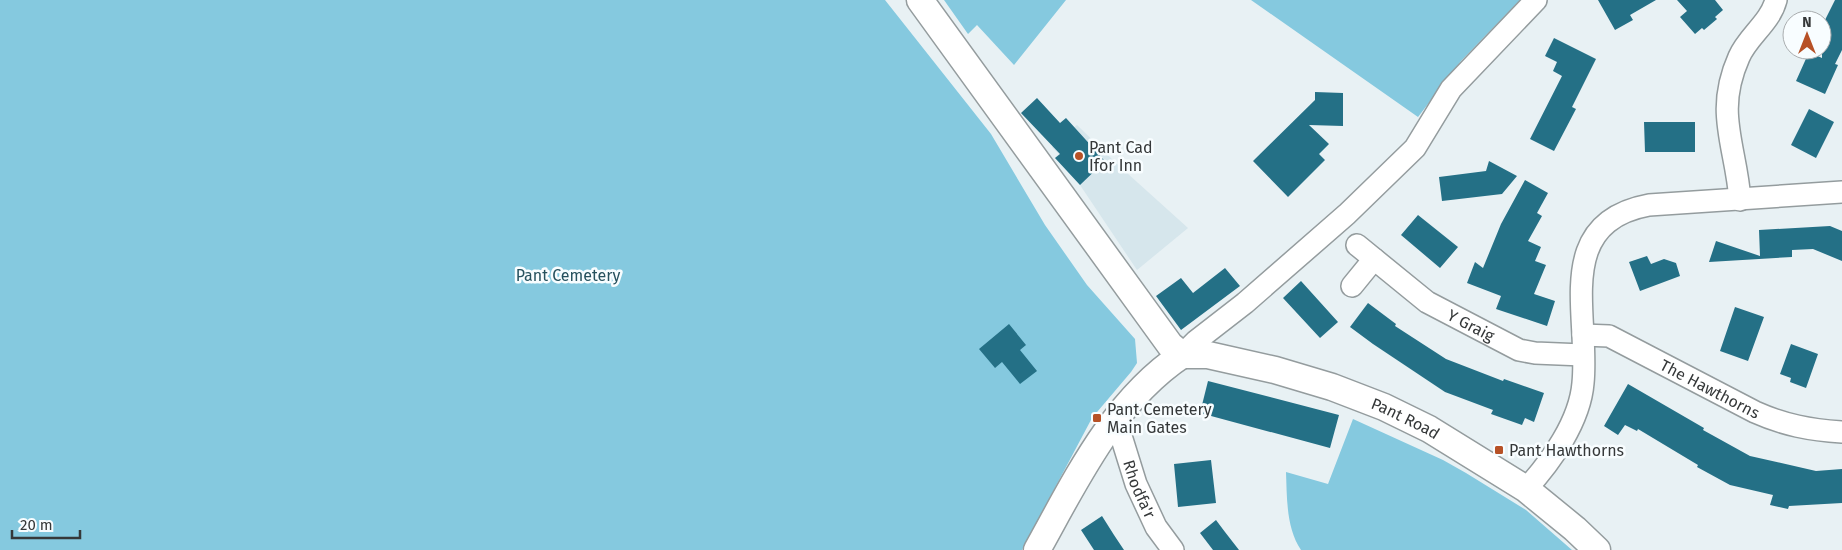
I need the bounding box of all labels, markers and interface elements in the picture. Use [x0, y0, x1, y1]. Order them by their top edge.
north arrow [1782, 10, 1832, 60]
text: N [1802, 14, 1812, 31]
place label: Pant Cad Ifor Inn [1089, 138, 1153, 175]
marker: Pant Cad Ifor Inn [1073, 150, 1085, 162]
park label: Pant Cemetery [516, 266, 620, 285]
street label: Y Graig [1444, 305, 1498, 345]
street label: The Hawthorns [1657, 355, 1763, 422]
street label: Pant Road [1369, 394, 1443, 443]
place label: Pant Cemetery Main Gates [1107, 400, 1212, 437]
marker: Pant Cemetery Main Gates [1091, 412, 1103, 424]
place label: Pant Hawthorns [1509, 441, 1624, 460]
marker: Pant Hawthorns [1493, 444, 1505, 456]
street label: Rhodfa'r [1120, 457, 1160, 522]
scale bar [12, 508, 80, 540]
text: 20 m [20, 516, 53, 534]

